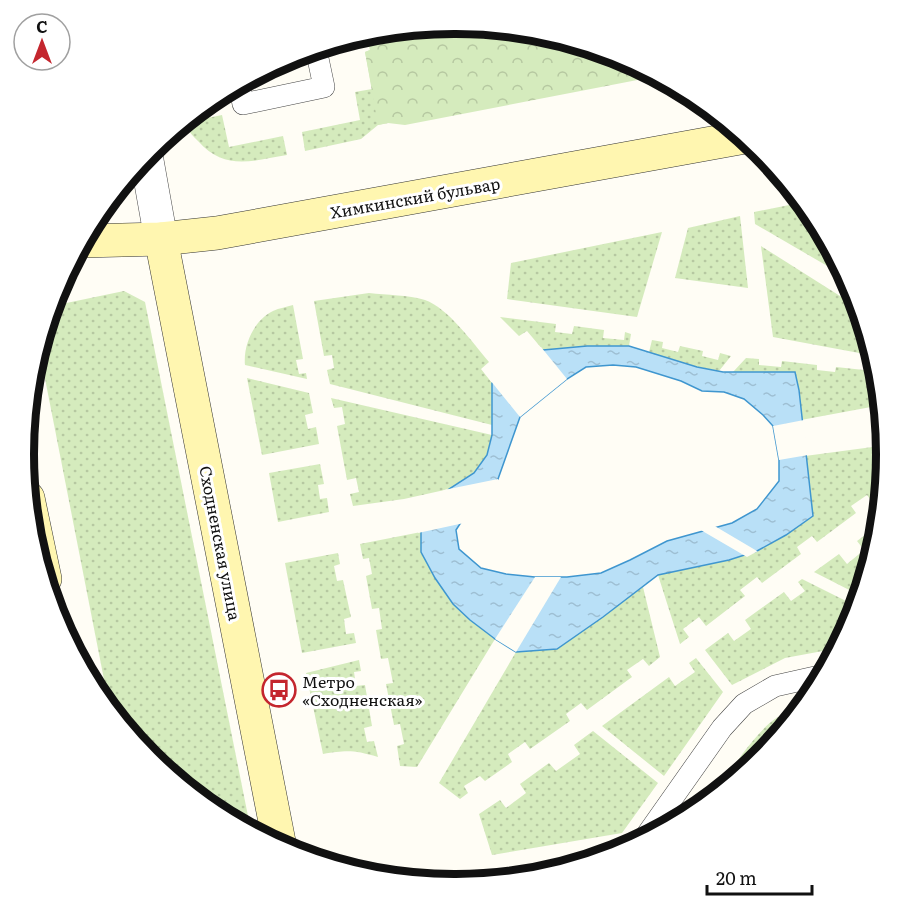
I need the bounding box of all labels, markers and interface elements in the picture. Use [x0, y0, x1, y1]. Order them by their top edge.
north arrow [12, 12, 72, 72]
text: С [36, 14, 48, 38]
street label: Химкинский бульвар [328, 170, 502, 224]
street label: Сходненская улица [194, 464, 248, 623]
place label: Метро «Сходненская» [302, 669, 423, 711]
bus stop icon: Метро «Сходненская» [261, 672, 297, 708]
scale bar [707, 858, 812, 896]
text: 20 m [716, 864, 757, 891]

